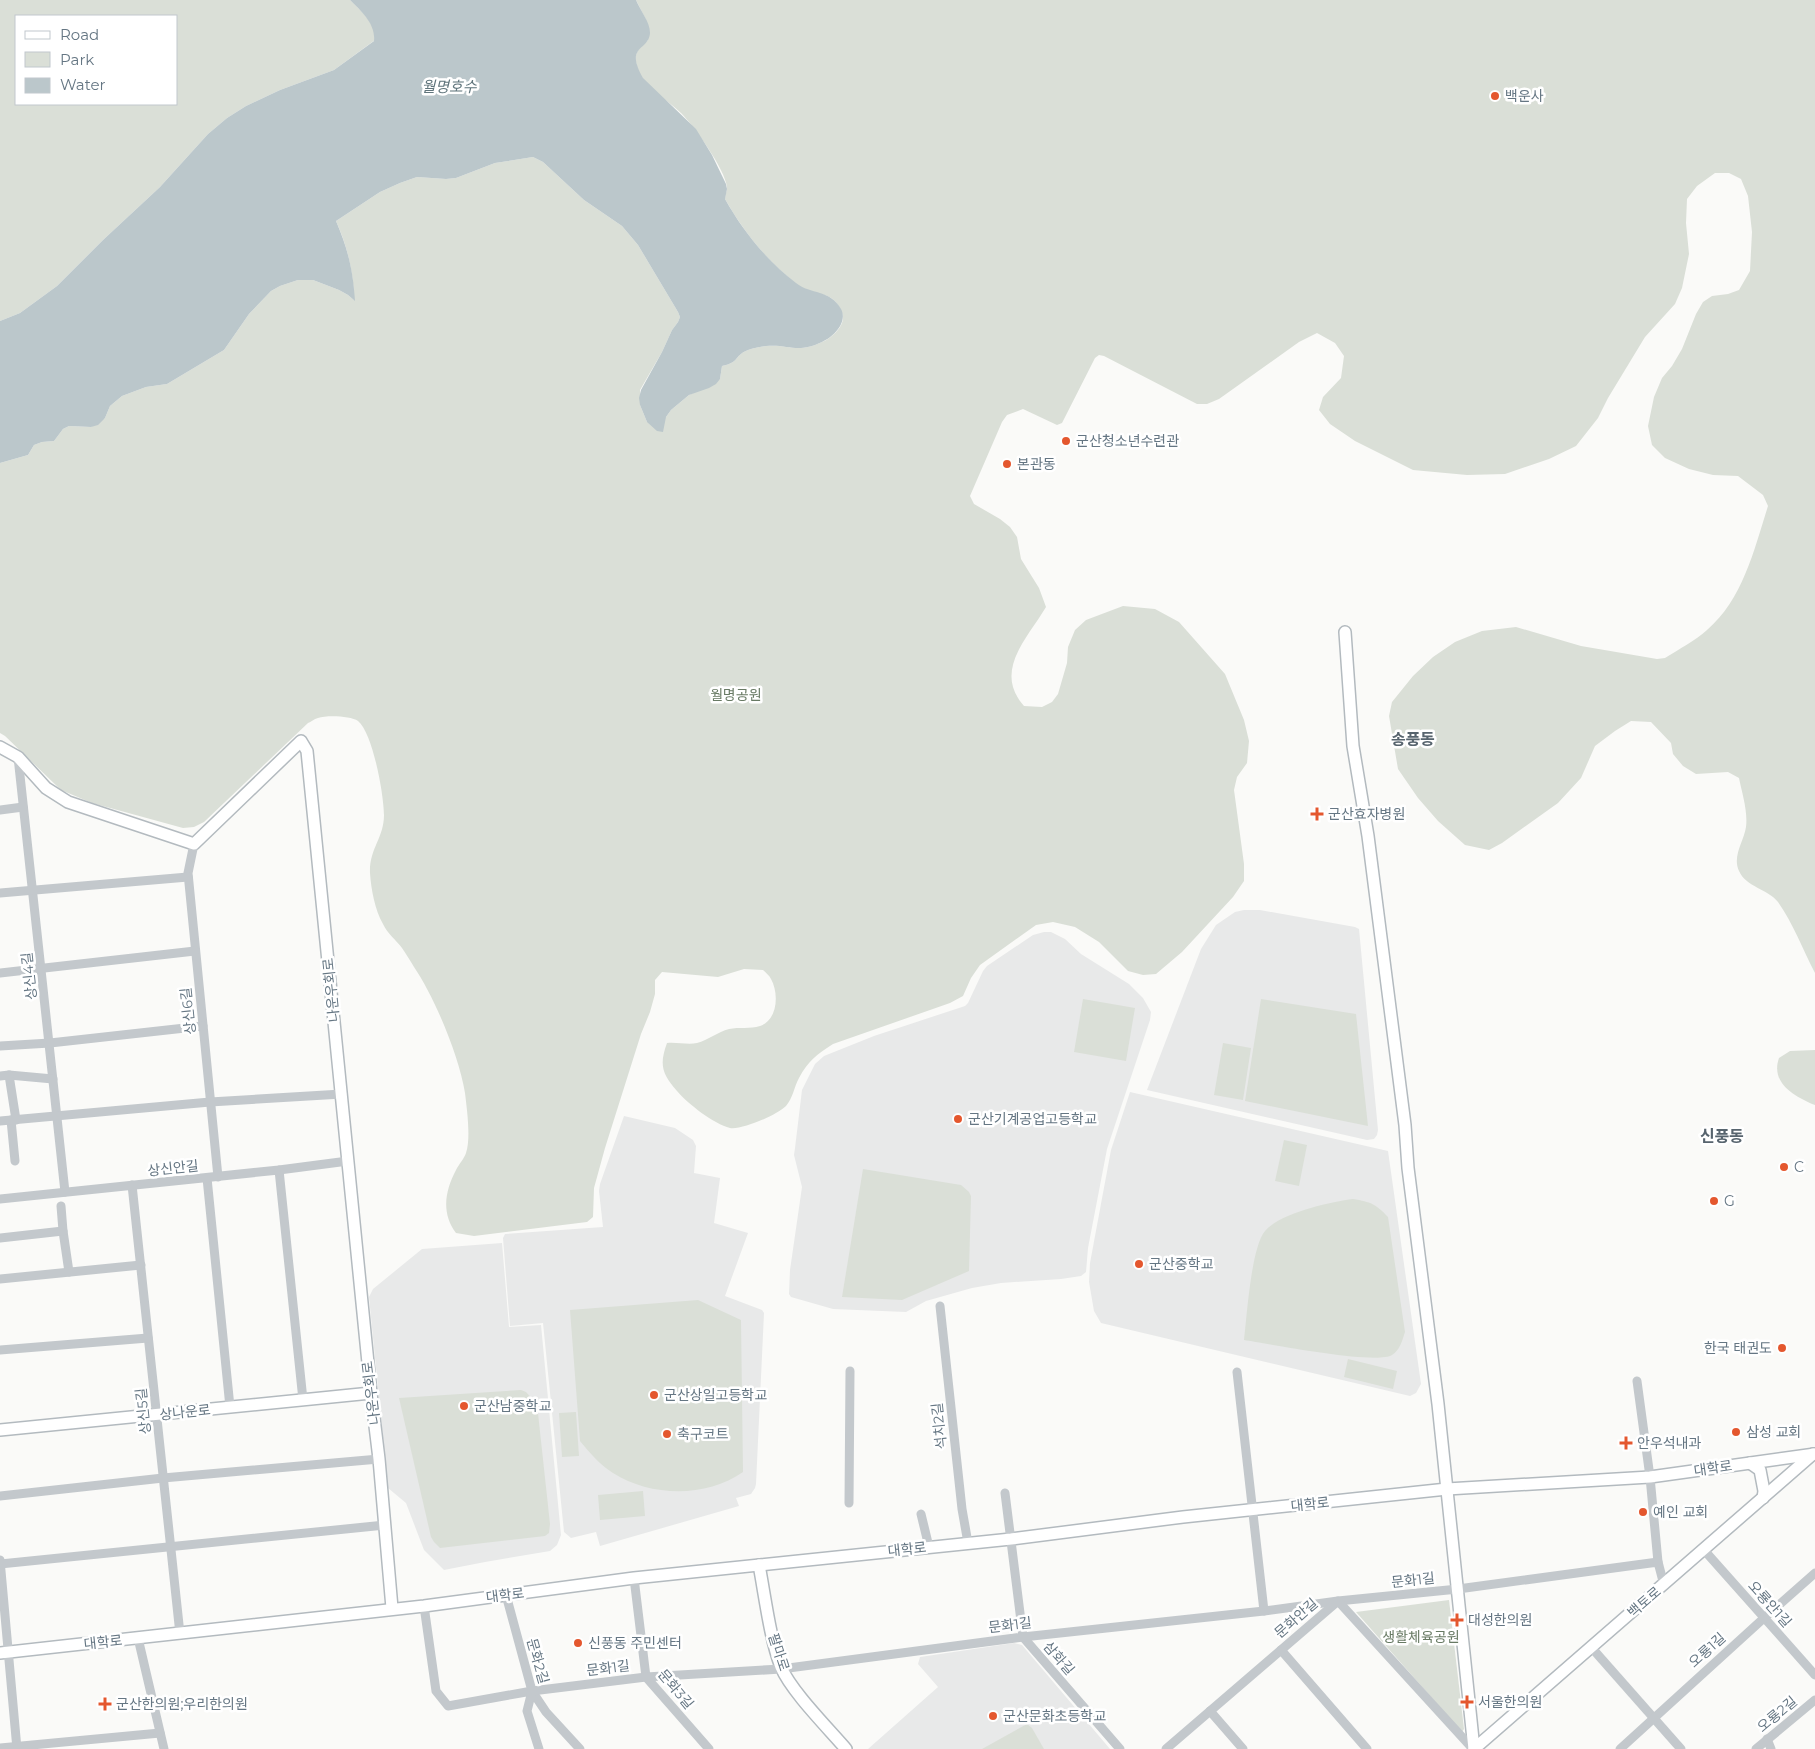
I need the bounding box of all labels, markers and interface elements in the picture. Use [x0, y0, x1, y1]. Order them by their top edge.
legend [15, 15, 178, 105]
text: Road [60, 25, 99, 44]
text: Park [60, 50, 94, 69]
text: Water [60, 75, 106, 94]
water label: 월명호수 [421, 77, 478, 96]
place label: 백운사 [1505, 87, 1544, 105]
marker: 백운사 [1489, 90, 1501, 102]
place label: 군산청소년수련관 [1076, 432, 1179, 450]
marker: 군산청소년수련관 [1060, 435, 1072, 447]
place label: 본관동 [1017, 455, 1056, 473]
marker: 본관동 [1001, 458, 1013, 470]
park label: 월명공원 [710, 686, 762, 704]
district label: 송풍동 [1391, 730, 1435, 749]
place label: 군산효자병원 [1328, 805, 1405, 823]
marker: 군산효자병원 [1310, 807, 1324, 821]
street label: 상신4길 [18, 951, 40, 1001]
street label: 나운우회로 [319, 957, 343, 1023]
street label: 상신6길 [177, 987, 199, 1035]
place label: 군산기계공업고등학교 [968, 1110, 1097, 1128]
marker: 군산기계공업고등학교 [952, 1113, 964, 1125]
district label: 신풍동 [1700, 1127, 1744, 1146]
street label: 상신안길 [146, 1156, 200, 1180]
place label: C [1794, 1158, 1804, 1176]
marker: C [1778, 1161, 1790, 1173]
place label: G [1724, 1192, 1735, 1210]
marker: G [1708, 1195, 1720, 1207]
place label: 군산중학교 [1149, 1255, 1214, 1273]
marker: 군산중학교 [1133, 1258, 1145, 1270]
place label: 한국 태권도 [1704, 1339, 1772, 1357]
marker: 한국 태권도 [1776, 1342, 1788, 1354]
street label: 나운우회로 [358, 1360, 384, 1426]
place label: 군산상일고등학교 [664, 1386, 767, 1404]
street label: 상신5길 [132, 1387, 154, 1435]
marker: 군산상일고등학교 [648, 1389, 660, 1401]
place label: 군산남중학교 [474, 1397, 551, 1415]
street label: 상나운로 [158, 1400, 212, 1424]
marker: 군산남중학교 [458, 1400, 470, 1412]
street label: 석치2길 [928, 1402, 950, 1450]
place label: 삼성 교회 [1746, 1423, 1801, 1441]
place label: 축구코트 [677, 1425, 729, 1443]
marker: 삼성 교회 [1730, 1426, 1742, 1438]
marker: 축구코트 [661, 1428, 673, 1440]
place label: 안우석내과 [1637, 1434, 1702, 1452]
marker: 안우석내과 [1619, 1436, 1633, 1450]
street label: 대학로 [1693, 1456, 1734, 1480]
street label: 대학로 [1290, 1493, 1330, 1515]
place label: 예인 교회 [1653, 1503, 1708, 1521]
marker: 예인 교회 [1637, 1506, 1649, 1518]
street label: 대학로 [887, 1538, 927, 1560]
street label: 문화1길 [1390, 1569, 1436, 1591]
street label: 오룡안1길 [1744, 1577, 1796, 1631]
street label: 백토로 [1624, 1582, 1665, 1621]
street label: 대학로 [485, 1584, 525, 1606]
street label: 문화안길 [1271, 1594, 1321, 1642]
place label: 대성한의원 [1468, 1611, 1532, 1629]
street label: 문화1길 [987, 1613, 1033, 1637]
marker: 대성한의원 [1450, 1613, 1464, 1627]
park label: 생활체육공원 [1382, 1628, 1460, 1646]
street label: 오룡1길 [1685, 1629, 1729, 1671]
street label: 대학로 [83, 1631, 123, 1653]
street label: 팔마로 [764, 1631, 794, 1673]
place label: 신풍동 주민센터 [588, 1634, 682, 1652]
street label: 문화2길 [523, 1636, 553, 1686]
marker: 신풍동 주민센터 [572, 1637, 584, 1649]
street label: 삼화길 [1040, 1638, 1078, 1678]
street label: 문화1길 [585, 1656, 631, 1680]
street label: 문화3길 [654, 1665, 698, 1713]
street label: 오룡2길 [1753, 1692, 1801, 1736]
place label: 서울한의원 [1478, 1693, 1542, 1711]
place label: 군산한의원;우리한의원 [116, 1695, 248, 1713]
marker: 서울한의원 [1460, 1695, 1474, 1709]
marker: 군산한의원;우리한의원 [98, 1697, 112, 1711]
place label: 군산문화초등학교 [1003, 1707, 1106, 1725]
marker: 군산문화초등학교 [987, 1710, 999, 1722]

